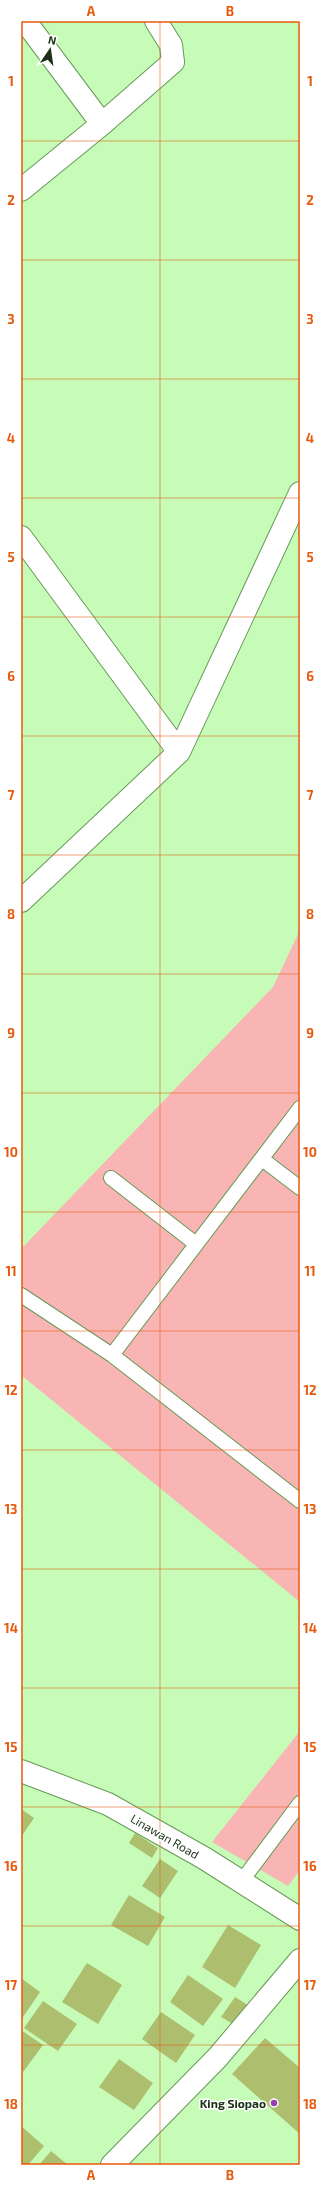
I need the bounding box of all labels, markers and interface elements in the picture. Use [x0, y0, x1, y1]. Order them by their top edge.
text: A [87, 3, 96, 19]
text: B [226, 3, 234, 19]
north arrow [30, 30, 70, 70]
text: N [47, 33, 58, 47]
text: 1 [8, 73, 14, 89]
text: 1 [307, 73, 313, 89]
text: 2 [7, 192, 15, 208]
text: 2 [306, 192, 314, 208]
text: 3 [7, 311, 15, 327]
text: 3 [306, 311, 314, 327]
text: 4 [7, 430, 15, 446]
text: 4 [306, 430, 314, 446]
text: 5 [7, 549, 15, 565]
text: 5 [306, 549, 314, 565]
text: 6 [7, 668, 15, 684]
text: 6 [306, 668, 314, 684]
text: 7 [8, 787, 15, 803]
text: 7 [307, 787, 314, 803]
text: 8 [7, 906, 15, 922]
text: 8 [306, 906, 314, 922]
text: 9 [7, 1025, 15, 1041]
text: 9 [306, 1025, 314, 1041]
text: 10 [4, 1144, 18, 1160]
text: 10 [303, 1144, 317, 1160]
text: 11 [5, 1263, 17, 1279]
text: 11 [304, 1263, 316, 1279]
text: 12 [4, 1382, 18, 1398]
text: 12 [303, 1382, 317, 1398]
text: 13 [5, 1501, 18, 1517]
text: 13 [304, 1501, 317, 1517]
text: 14 [4, 1620, 18, 1636]
text: 14 [303, 1620, 317, 1636]
text: 15 [5, 1739, 17, 1755]
text: 15 [304, 1739, 316, 1755]
street label: Linawan Road [128, 1811, 202, 1861]
text: 16 [4, 1858, 18, 1874]
text: 16 [303, 1858, 317, 1874]
text: 17 [5, 1977, 17, 1993]
text: 17 [304, 1977, 316, 1993]
text: 18 [4, 2096, 18, 2112]
place label: King Siopao [200, 2096, 266, 2110]
text: 18 [303, 2096, 317, 2112]
marker: King Siopao [269, 2098, 279, 2108]
text: A [87, 2167, 96, 2183]
text: B [226, 2167, 234, 2183]

